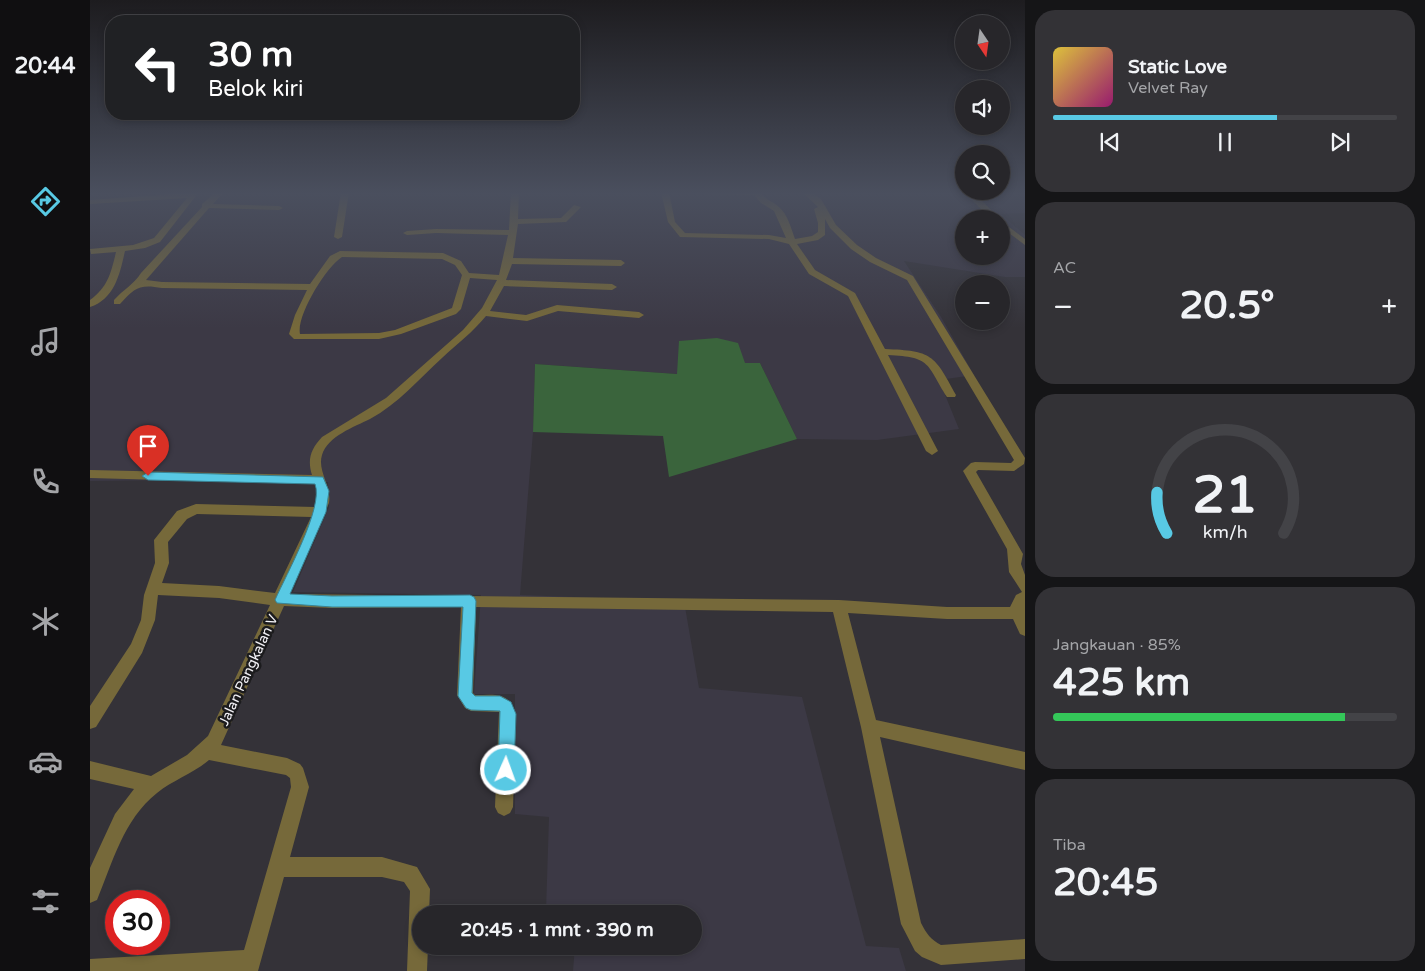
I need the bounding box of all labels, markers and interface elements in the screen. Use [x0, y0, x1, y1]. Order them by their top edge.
north arrow [955, 15, 1010, 70]
map controls [955, 15, 1010, 330]
text: 30 m [208, 34, 293, 76]
icon: left [125, 35, 190, 100]
text: 20:44 [15, 53, 75, 79]
text: Static Love [1128, 56, 1227, 78]
text: Belok kiri [208, 76, 304, 102]
text: Velvet Ray [1128, 78, 1208, 98]
button: sound [955, 80, 1010, 135]
icon: previous [1096, 128, 1124, 156]
icon: pause [1211, 128, 1239, 156]
icon: next [1326, 128, 1354, 156]
button: search [955, 145, 1010, 200]
icon: directions [28, 184, 63, 219]
button: + [955, 210, 1010, 265]
text: AC [1053, 258, 1076, 278]
button: − [955, 275, 1010, 330]
text: 20.5° [1180, 283, 1275, 329]
text: − [1053, 290, 1073, 324]
text: + [1381, 290, 1397, 324]
icon: music [28, 324, 63, 359]
pin [127, 425, 169, 476]
icon: arrive [134, 432, 162, 460]
icon: phone [28, 464, 63, 499]
text: 21 [1192, 464, 1258, 527]
text: km/h [1203, 522, 1247, 543]
icon: climate [28, 604, 63, 639]
street label: Jalan Pangkalan V [215, 612, 282, 729]
text: Jangkauan · 85% [1053, 635, 1181, 655]
text: 425 km [1053, 660, 1190, 706]
position arrow [479, 743, 531, 795]
icon: car [28, 744, 63, 779]
text: Tiba [1053, 835, 1086, 855]
text: 20:45 [1053, 860, 1158, 906]
icon: filters [28, 884, 63, 919]
speed limit sign: 30 [105, 890, 170, 955]
text: 20:45 · 1 mnt · 390 m [460, 919, 654, 941]

